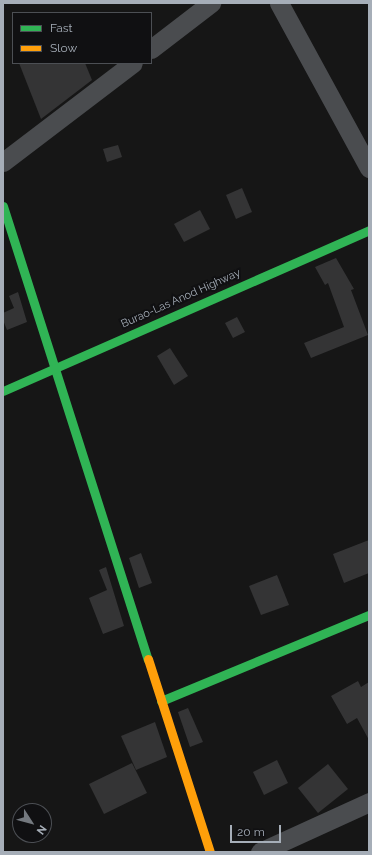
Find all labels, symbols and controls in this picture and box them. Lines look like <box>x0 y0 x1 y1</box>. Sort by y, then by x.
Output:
legend <box>12 12 152 64</box>
text: Fast <box>50 21 73 35</box>
text: Slow <box>50 41 77 55</box>
street label: Burao-Las Anod Highway <box>119 267 243 331</box>
north arrow <box>12 803 52 843</box>
scale bar <box>232 817 283 843</box>
text: N <box>34 823 49 837</box>
text: 20 m <box>237 825 265 839</box>

